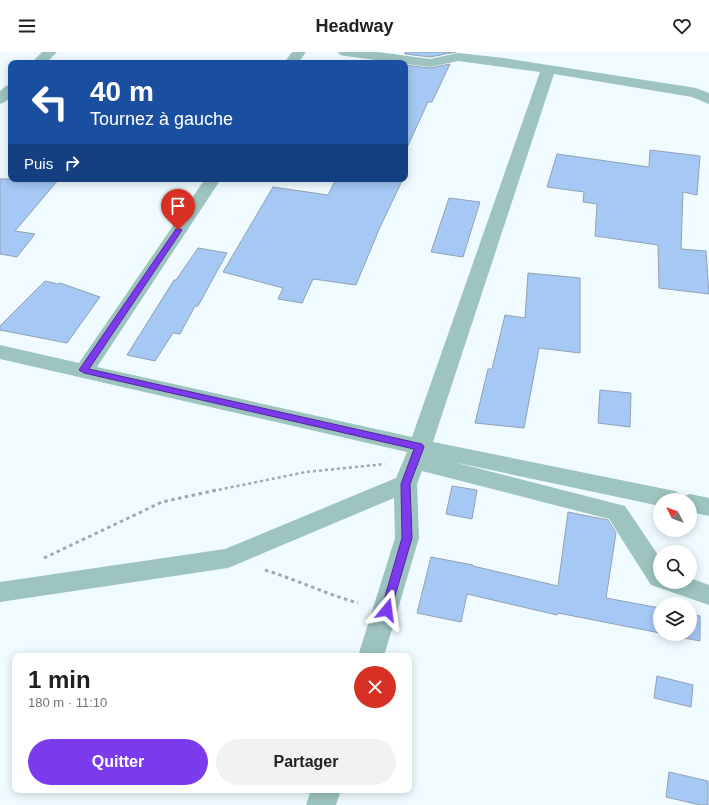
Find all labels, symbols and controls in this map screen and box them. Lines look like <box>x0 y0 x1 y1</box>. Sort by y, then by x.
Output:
icon: menu <box>16 15 38 37</box>
icon: heart <box>671 15 693 37</box>
text: Headway <box>315 16 394 36</box>
icon: left <box>24 76 76 128</box>
text: 40 m <box>90 76 154 107</box>
text: Tournez à gauche <box>90 109 233 129</box>
icon: right <box>61 152 83 174</box>
text: Puis <box>24 155 53 172</box>
pin <box>161 189 195 230</box>
icon: arrive <box>167 195 189 217</box>
north arrow <box>653 493 697 537</box>
map controls <box>653 493 697 641</box>
button: search <box>653 545 697 589</box>
position arrow <box>366 589 408 631</box>
button: layers <box>653 597 697 641</box>
text: 1 min <box>28 666 91 693</box>
button: close <box>354 666 396 708</box>
text: 180 m · 11:10 <box>28 695 107 710</box>
button: Quitter <box>28 739 208 785</box>
button: Partager <box>216 739 396 785</box>

